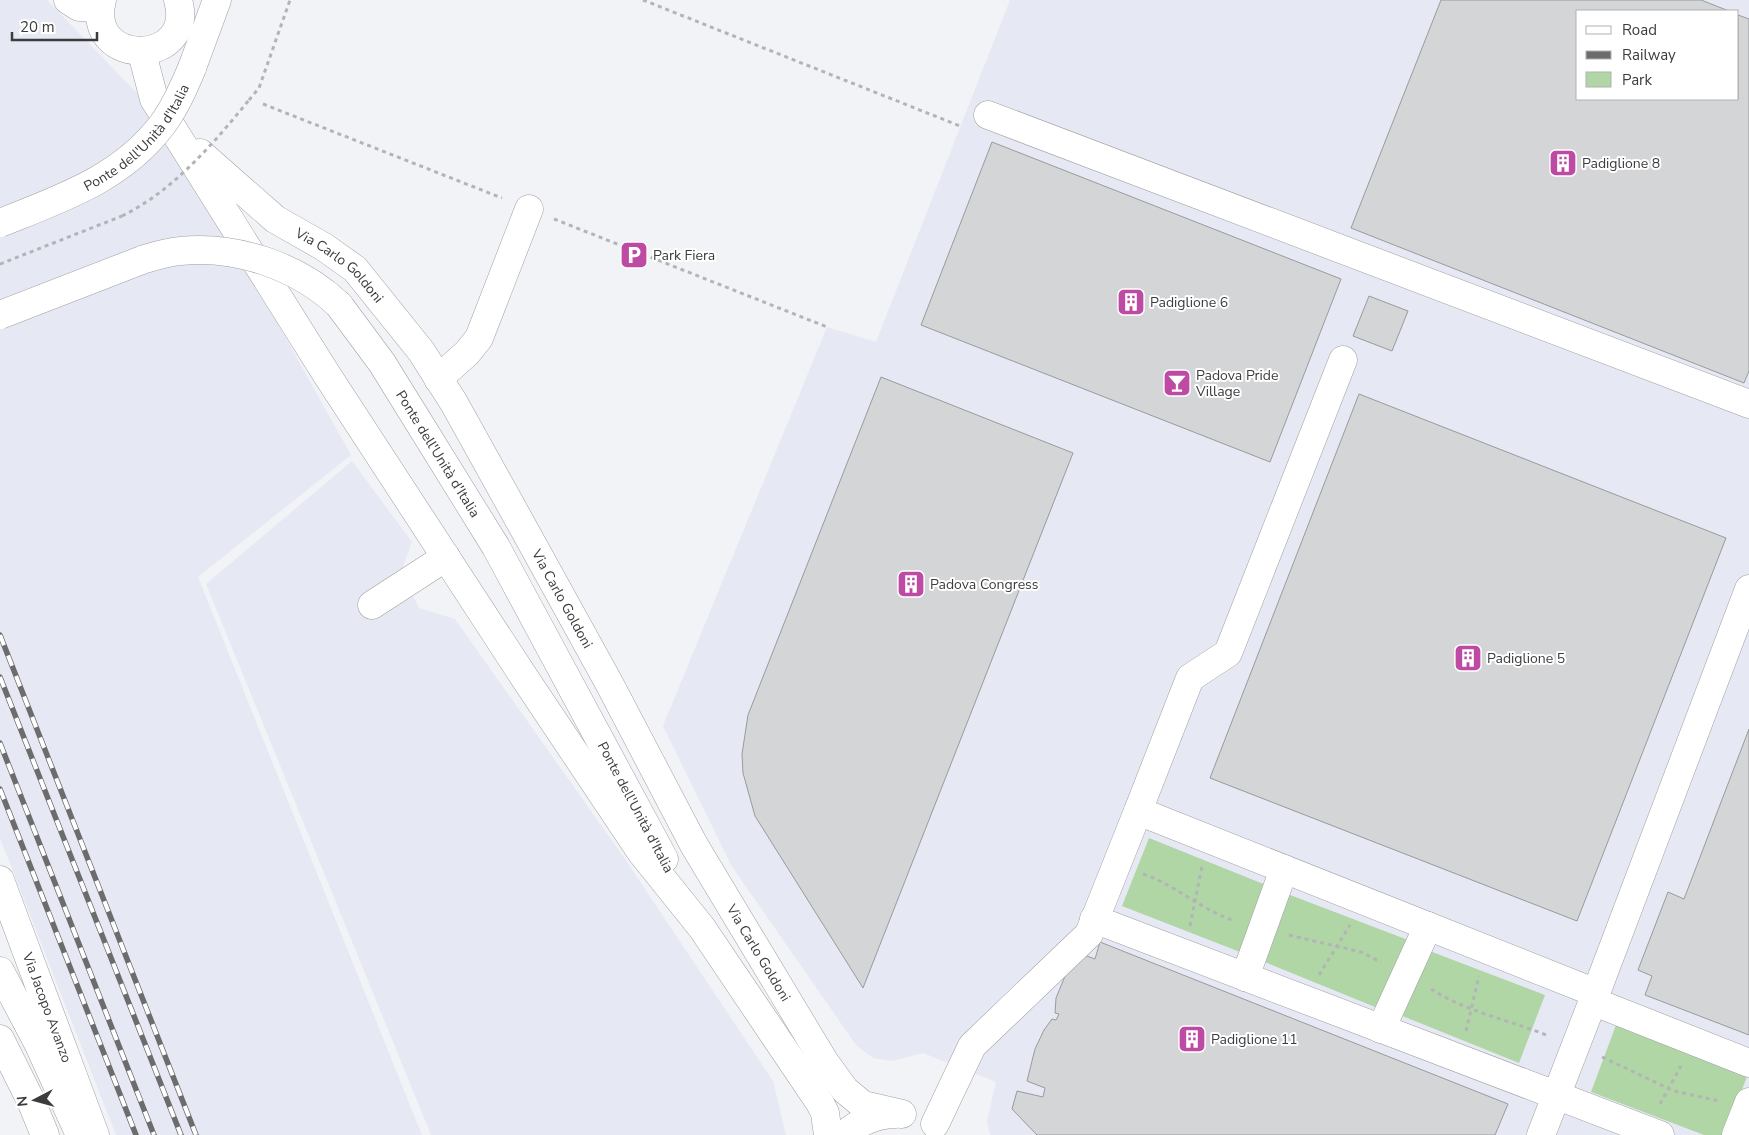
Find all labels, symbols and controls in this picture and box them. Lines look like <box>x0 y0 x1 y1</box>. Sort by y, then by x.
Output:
scale bar <box>12 10 98 42</box>
legend <box>1576 10 1739 100</box>
text: 20 m <box>20 17 55 37</box>
text: Road <box>1622 20 1657 40</box>
text: Railway <box>1622 45 1676 65</box>
text: Park <box>1622 70 1652 90</box>
street label: Ponte dell'Unità d'Italia <box>80 81 194 196</box>
building icon: Padiglione 8 <box>1548 148 1578 178</box>
place label: Padiglione 8 <box>1582 154 1660 173</box>
street label: Via Carlo Goldoni <box>291 223 388 307</box>
parking icon: Park Fiera <box>619 240 649 270</box>
place label: Park Fiera <box>653 246 715 265</box>
building icon: Padiglione 6 <box>1116 287 1146 317</box>
place label: Padiglione 6 <box>1150 293 1228 312</box>
place label: Padova Pride Village <box>1195 366 1278 401</box>
bar icon: Padova Pride Village <box>1162 368 1192 398</box>
street label: Ponte dell'Unità d'Italia <box>391 387 484 521</box>
street label: Via Carlo Goldoni <box>527 545 597 652</box>
building icon: Padova Congress <box>896 569 926 599</box>
place label: Padova Congress <box>930 575 1039 594</box>
building icon: Padiglione 5 <box>1453 643 1483 673</box>
place label: Padiglione 5 <box>1487 649 1565 668</box>
street label: Ponte dell'Unità d'Italia <box>593 738 678 876</box>
street label: Via Carlo Goldoni <box>721 900 795 1005</box>
street label: Via Jacopo Avanzo <box>17 949 76 1066</box>
building icon: Padiglione 11 <box>1177 1024 1207 1054</box>
place label: Padiglione 11 <box>1211 1030 1298 1049</box>
north arrow <box>10 1075 60 1125</box>
text: N <box>13 1095 33 1108</box>

